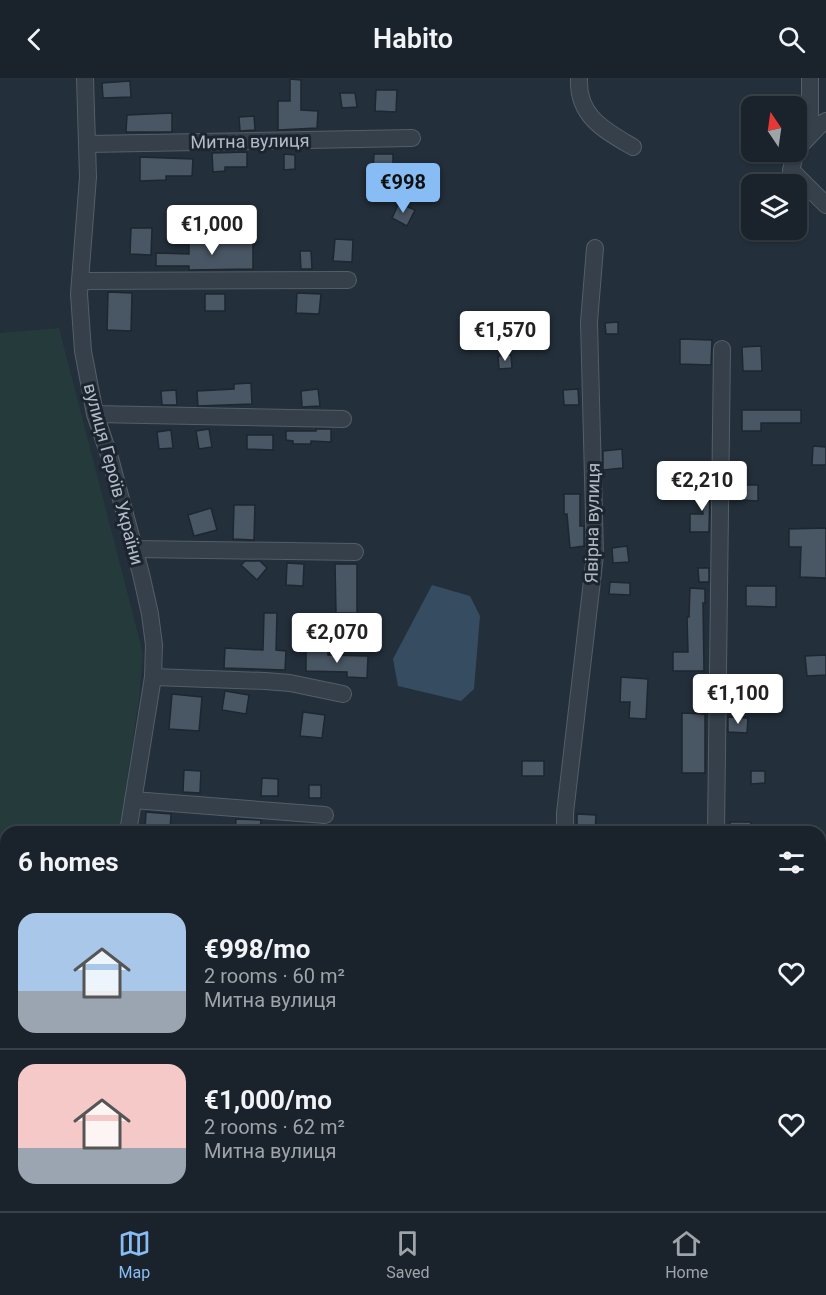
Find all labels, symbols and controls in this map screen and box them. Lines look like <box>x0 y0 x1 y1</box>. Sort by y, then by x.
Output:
icon: back <box>18 23 51 56</box>
text: Habito <box>373 23 453 55</box>
icon: search <box>775 23 808 56</box>
north arrow <box>741 96 807 162</box>
map controls <box>741 96 807 240</box>
street label: Митна вулиця <box>190 129 310 153</box>
pin: €998 <box>367 163 439 214</box>
text: €998 <box>380 170 426 194</box>
button: layers <box>741 174 807 240</box>
pin: €1,000 <box>163 205 261 256</box>
text: €1,000 <box>181 212 243 236</box>
pin: €1,570 <box>456 311 554 362</box>
text: €1,570 <box>474 318 536 342</box>
street label: вулиця Героїв України <box>80 381 148 567</box>
pin: €2,210 <box>653 461 751 512</box>
street label: Явірна вулиця <box>580 462 604 584</box>
text: €2,210 <box>671 468 733 492</box>
pin: €2,070 <box>288 613 386 664</box>
text: €2,070 <box>306 620 368 644</box>
pin: €1,100 <box>689 674 787 725</box>
text: €1,100 <box>707 681 769 705</box>
icon: filters <box>775 846 808 879</box>
text: 6 homes <box>18 847 119 877</box>
text: €998/mo <box>204 934 311 964</box>
icon: home <box>66 937 138 1009</box>
icon: heart <box>775 957 808 990</box>
text: 2 rooms · 60 m² <box>204 964 345 988</box>
text: Митна вулиця <box>204 988 336 1012</box>
text: €1,000/mo <box>204 1085 332 1115</box>
icon: home <box>66 1088 138 1160</box>
icon: heart <box>775 1108 808 1141</box>
text: 2 rooms · 62 m² <box>204 1115 345 1139</box>
text: Митна вулиця <box>204 1139 336 1163</box>
tab: Map <box>118 1227 151 1282</box>
tab: Saved <box>386 1227 430 1282</box>
tab: Home <box>665 1227 708 1282</box>

